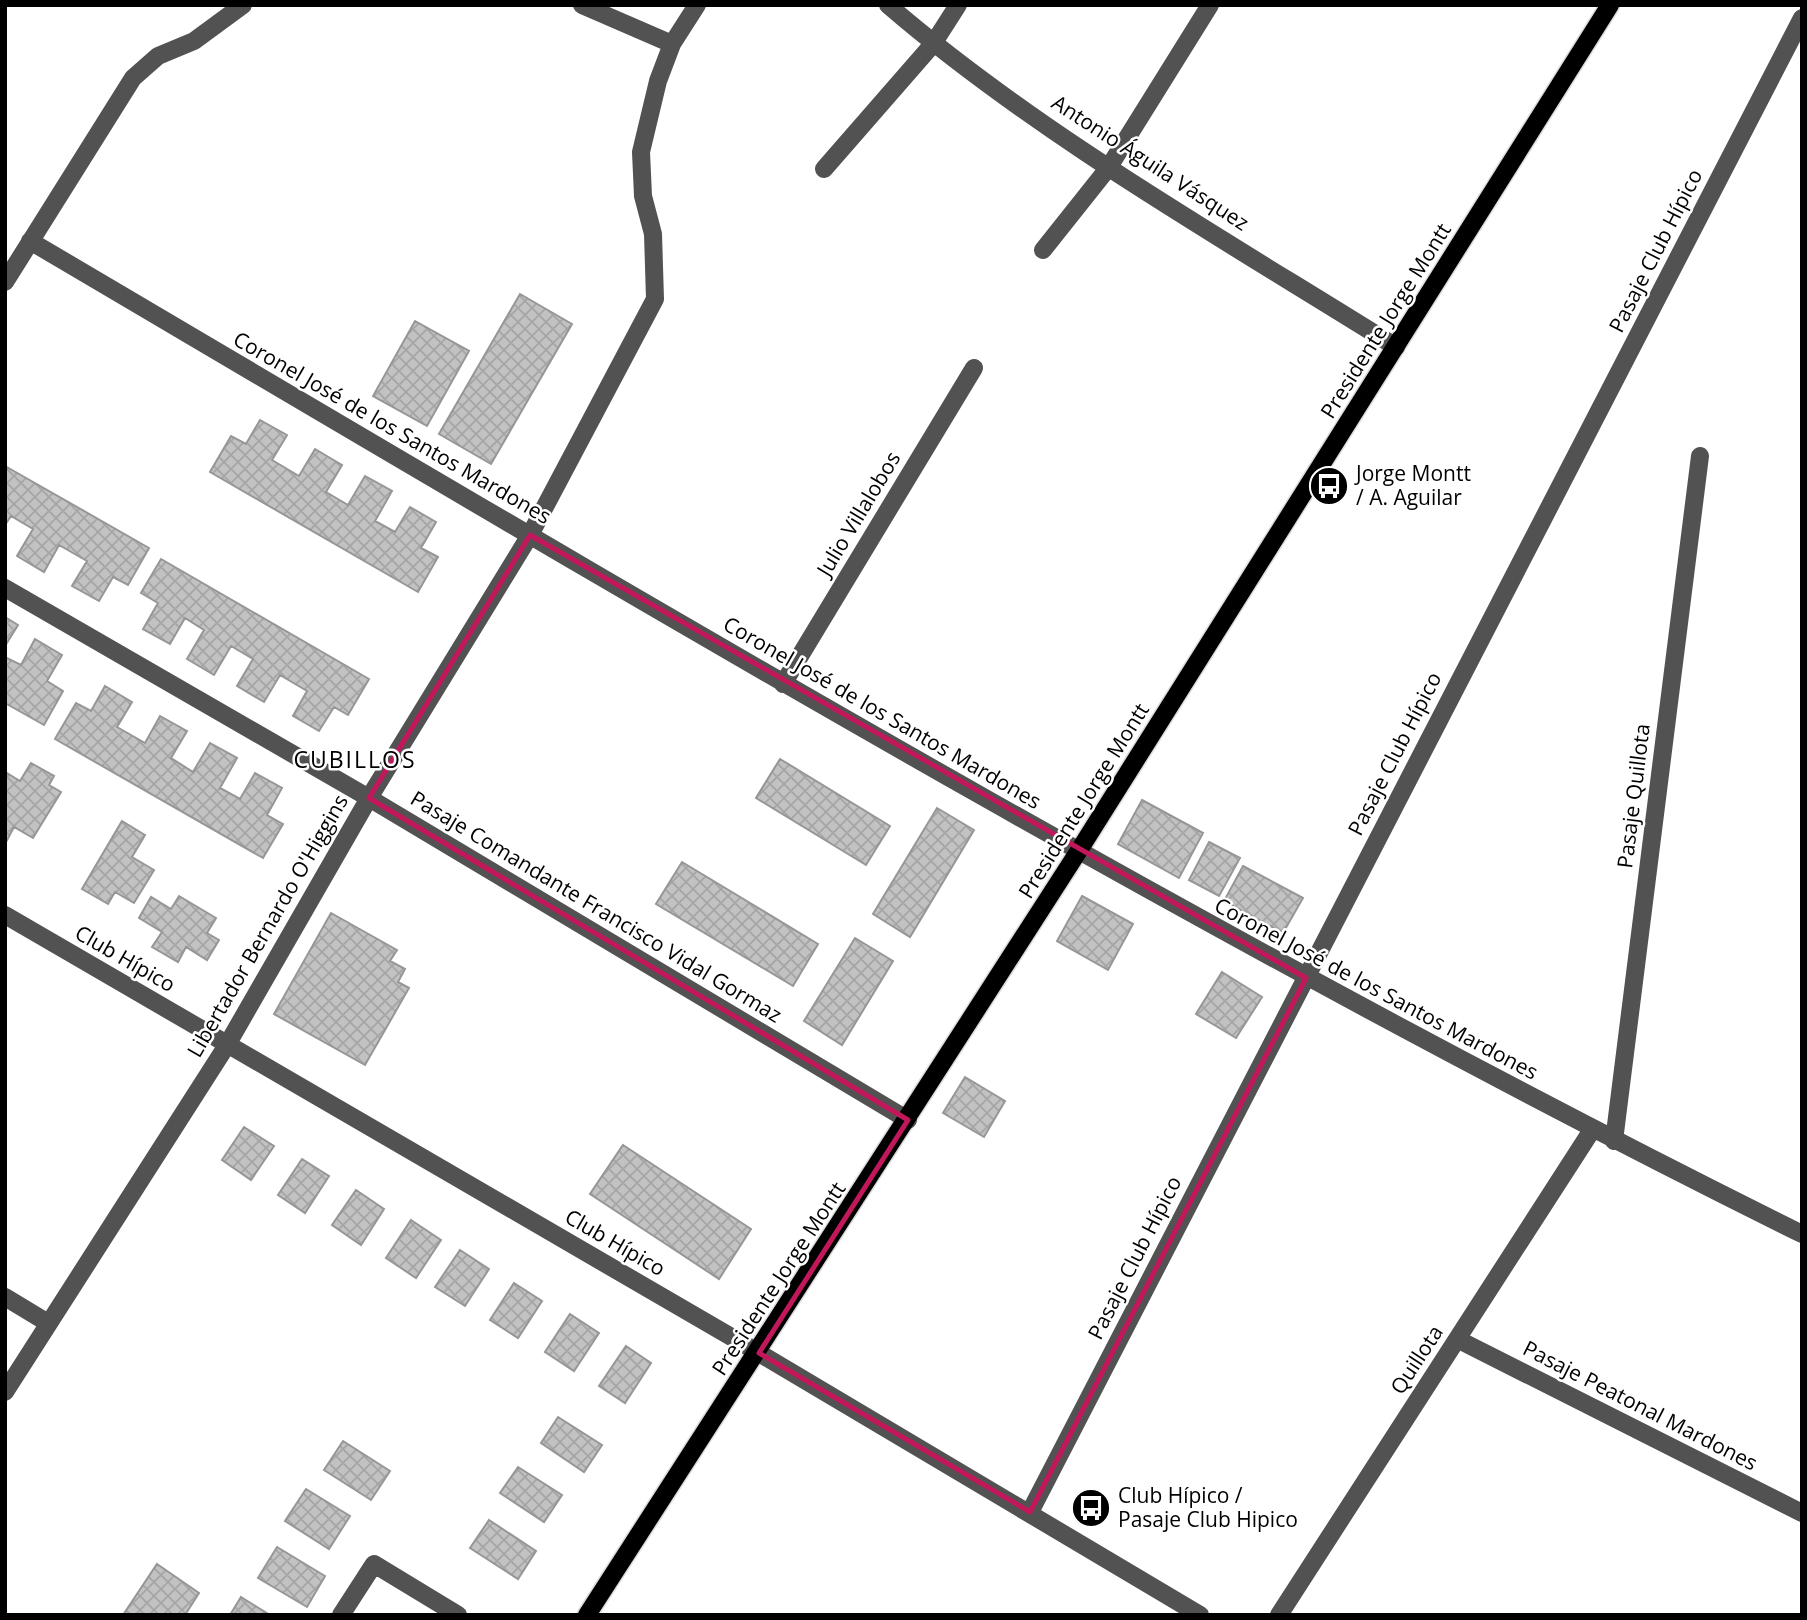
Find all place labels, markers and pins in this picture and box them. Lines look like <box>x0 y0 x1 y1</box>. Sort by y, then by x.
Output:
place label: Jorge Montt / A. Aguilar <box>1354 459 1471 511</box>
bus stop icon: Jorge Montt / A. Aguilar <box>1308 465 1350 507</box>
place label: Club Hípico / Pasaje Club Hipico <box>1118 1481 1298 1533</box>
bus stop icon: Club Hípico / Pasaje Club Hipico <box>1070 1487 1112 1529</box>

